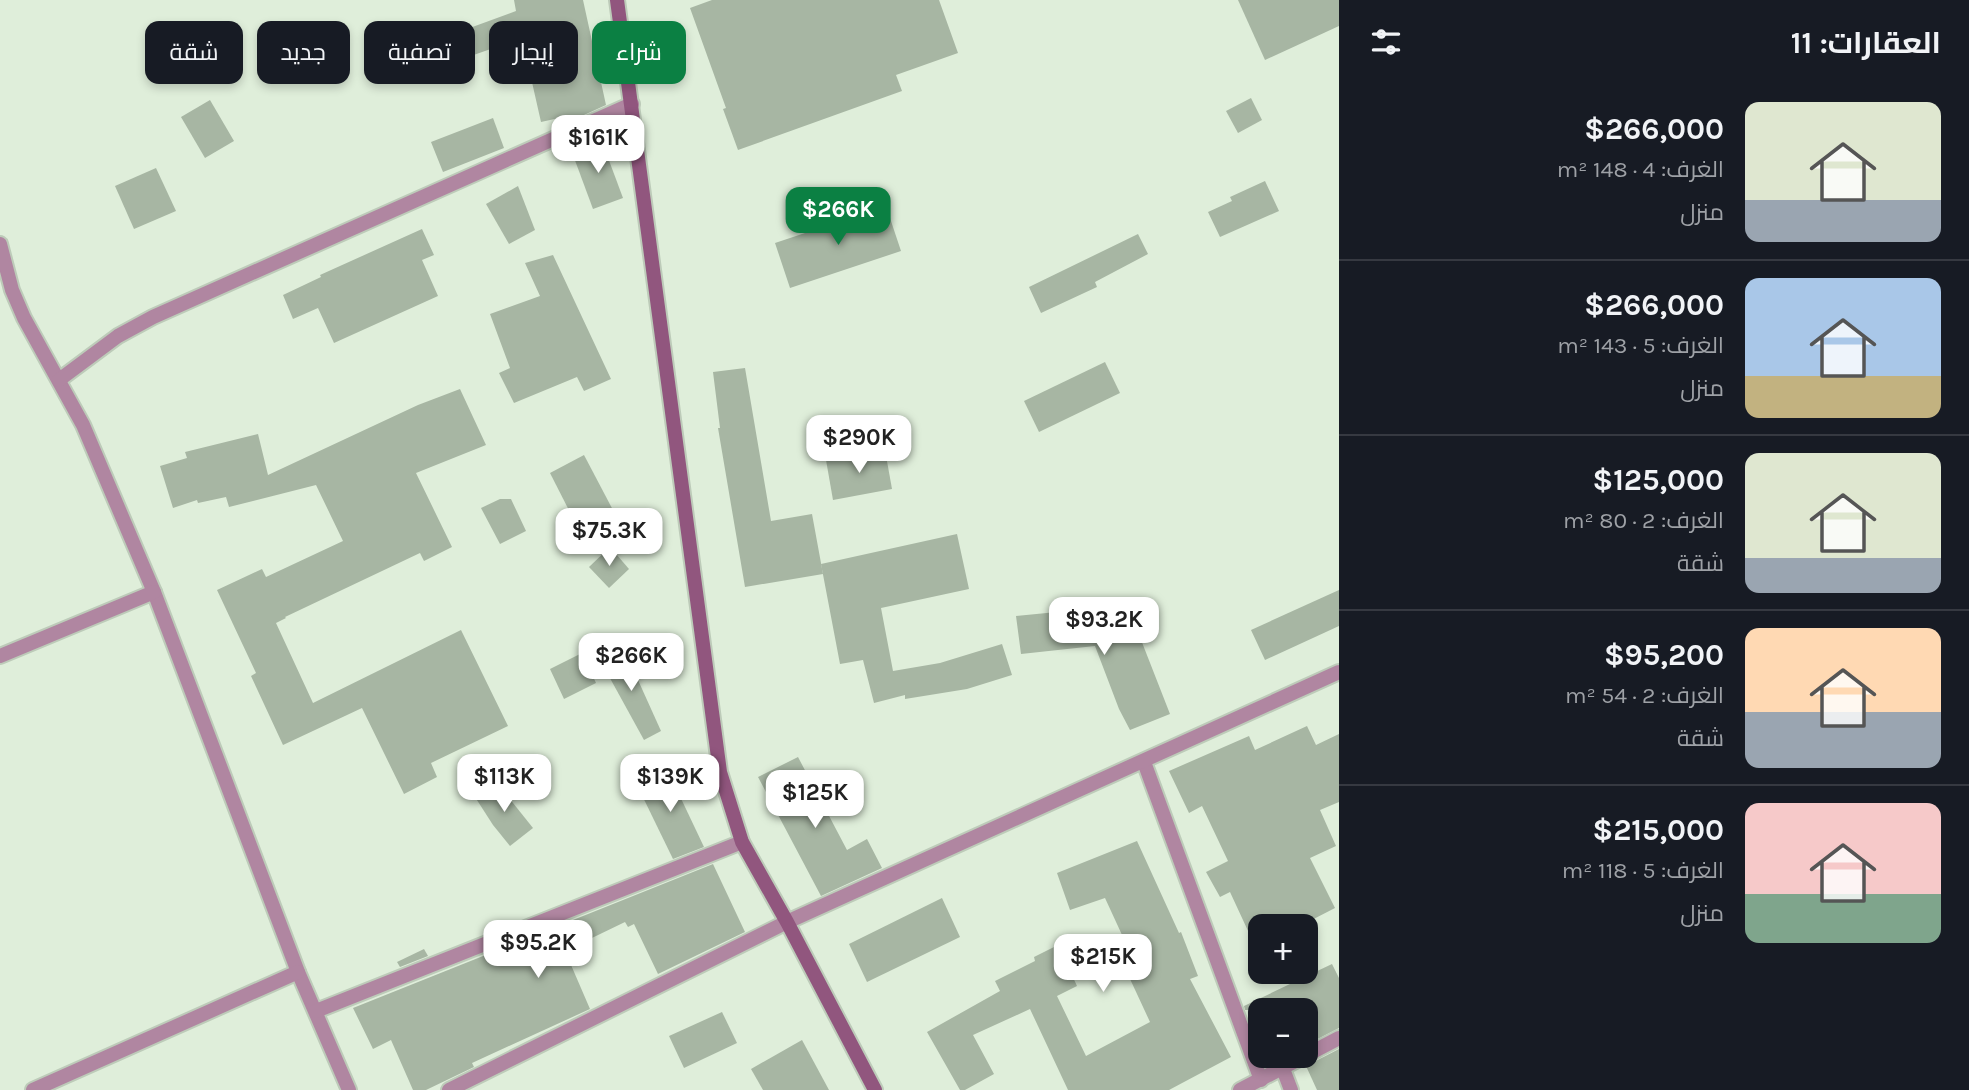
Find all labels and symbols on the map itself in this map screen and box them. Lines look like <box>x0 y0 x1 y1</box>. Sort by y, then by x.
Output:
pin: $161K <box>549 116 647 175</box>
pin: $266K <box>789 188 887 247</box>
pin: $290K <box>810 416 908 475</box>
pin: $75.3K <box>552 508 666 568</box>
pin: $93.2K <box>1047 598 1161 657</box>
pin: $266K <box>582 634 680 693</box>
pin: $113K <box>455 754 553 814</box>
pin: $139K <box>621 754 719 814</box>
pin: $125K <box>766 770 864 830</box>
pin: $95.2K <box>481 920 595 980</box>
pin: $215K <box>1054 934 1152 994</box>

